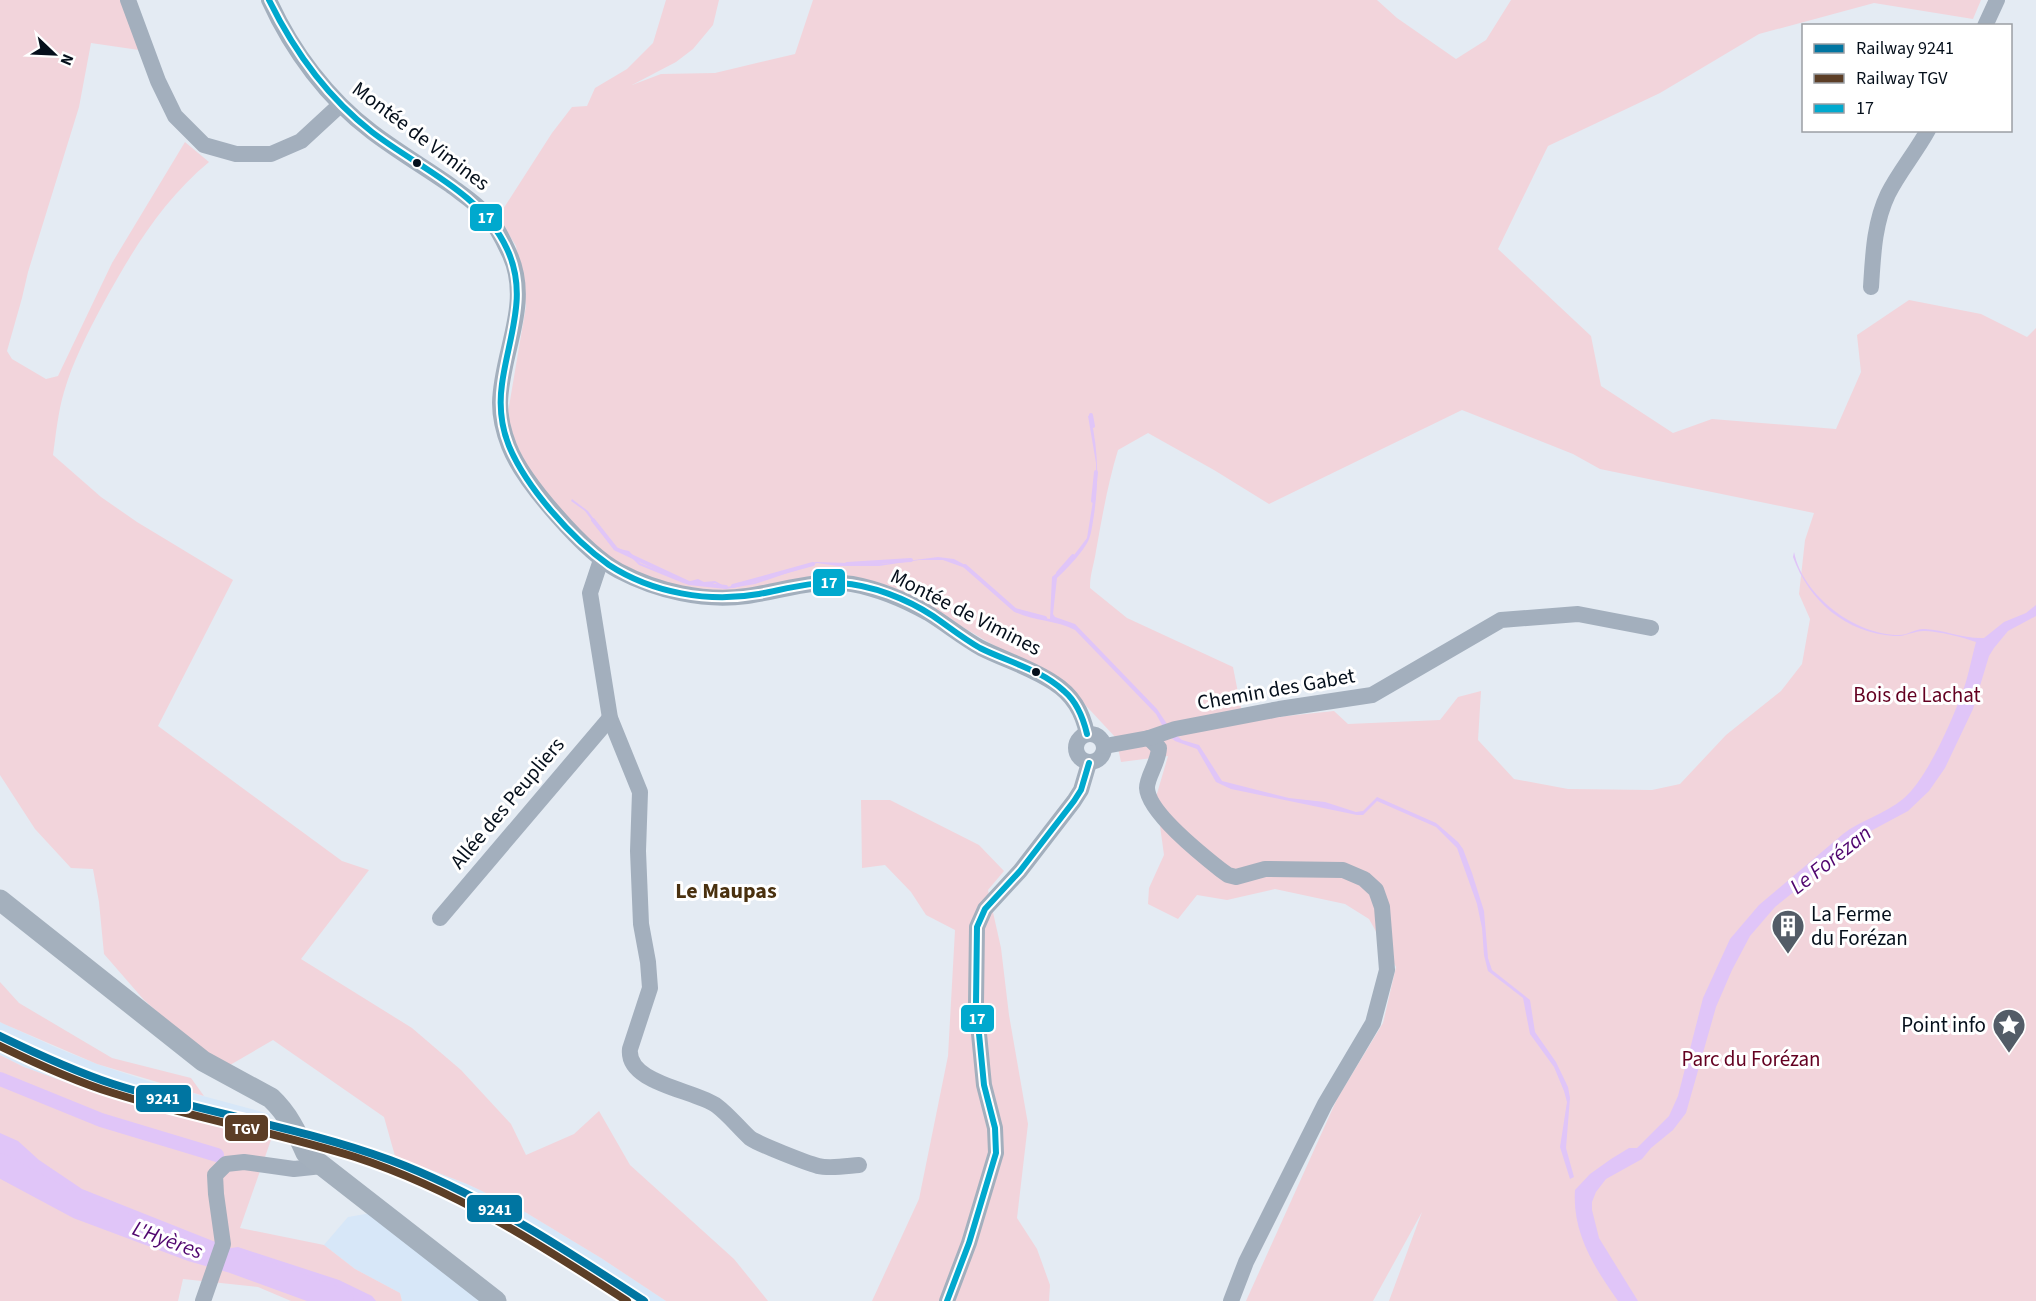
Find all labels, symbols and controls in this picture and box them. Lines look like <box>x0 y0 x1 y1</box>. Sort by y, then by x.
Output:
north arrow <box>24 24 84 84</box>
legend <box>1802 24 2012 132</box>
text: Railway 9241 <box>1856 36 1954 61</box>
text: N <box>55 50 79 69</box>
text: Railway TGV <box>1856 66 1948 91</box>
street label: Montée de Vimines <box>346 74 496 198</box>
text: 17 <box>1856 96 1874 121</box>
unlabelled marker <box>411 157 423 169</box>
line badge: 17 <box>469 203 503 232</box>
text: 17 <box>478 207 494 229</box>
street label: Montée de Vimines <box>885 561 1047 663</box>
line badge: 17 <box>812 568 846 597</box>
text: 17 <box>821 572 837 594</box>
street label: Chemin des Gabet <box>1195 660 1357 718</box>
unlabelled marker <box>1030 666 1042 678</box>
park label: Bois de Lachat <box>1853 680 1981 710</box>
street label: Allée des Peupliers <box>443 730 571 875</box>
water label: Le Forézan <box>1783 818 1878 902</box>
district label: Le Maupas <box>675 875 777 907</box>
place label: La Ferme du Forézan <box>1811 899 1908 953</box>
building icon: La Ferme du Forézan <box>1770 908 1806 955</box>
line badge: 17 <box>960 1004 995 1033</box>
place icon: Point info <box>1991 1007 2027 1054</box>
text: 17 <box>969 1008 985 1030</box>
place label: Point info <box>1901 1010 1986 1040</box>
park label: Parc du Forézan <box>1681 1044 1821 1074</box>
line badge: 9241 <box>135 1084 192 1113</box>
text: 9241 <box>146 1088 180 1110</box>
line badge: TGV <box>224 1114 269 1142</box>
text: TGV <box>232 1118 261 1140</box>
line badge: 9241 <box>466 1194 523 1223</box>
text: 9241 <box>478 1199 512 1221</box>
water label: L'Hyères <box>128 1212 208 1268</box>

